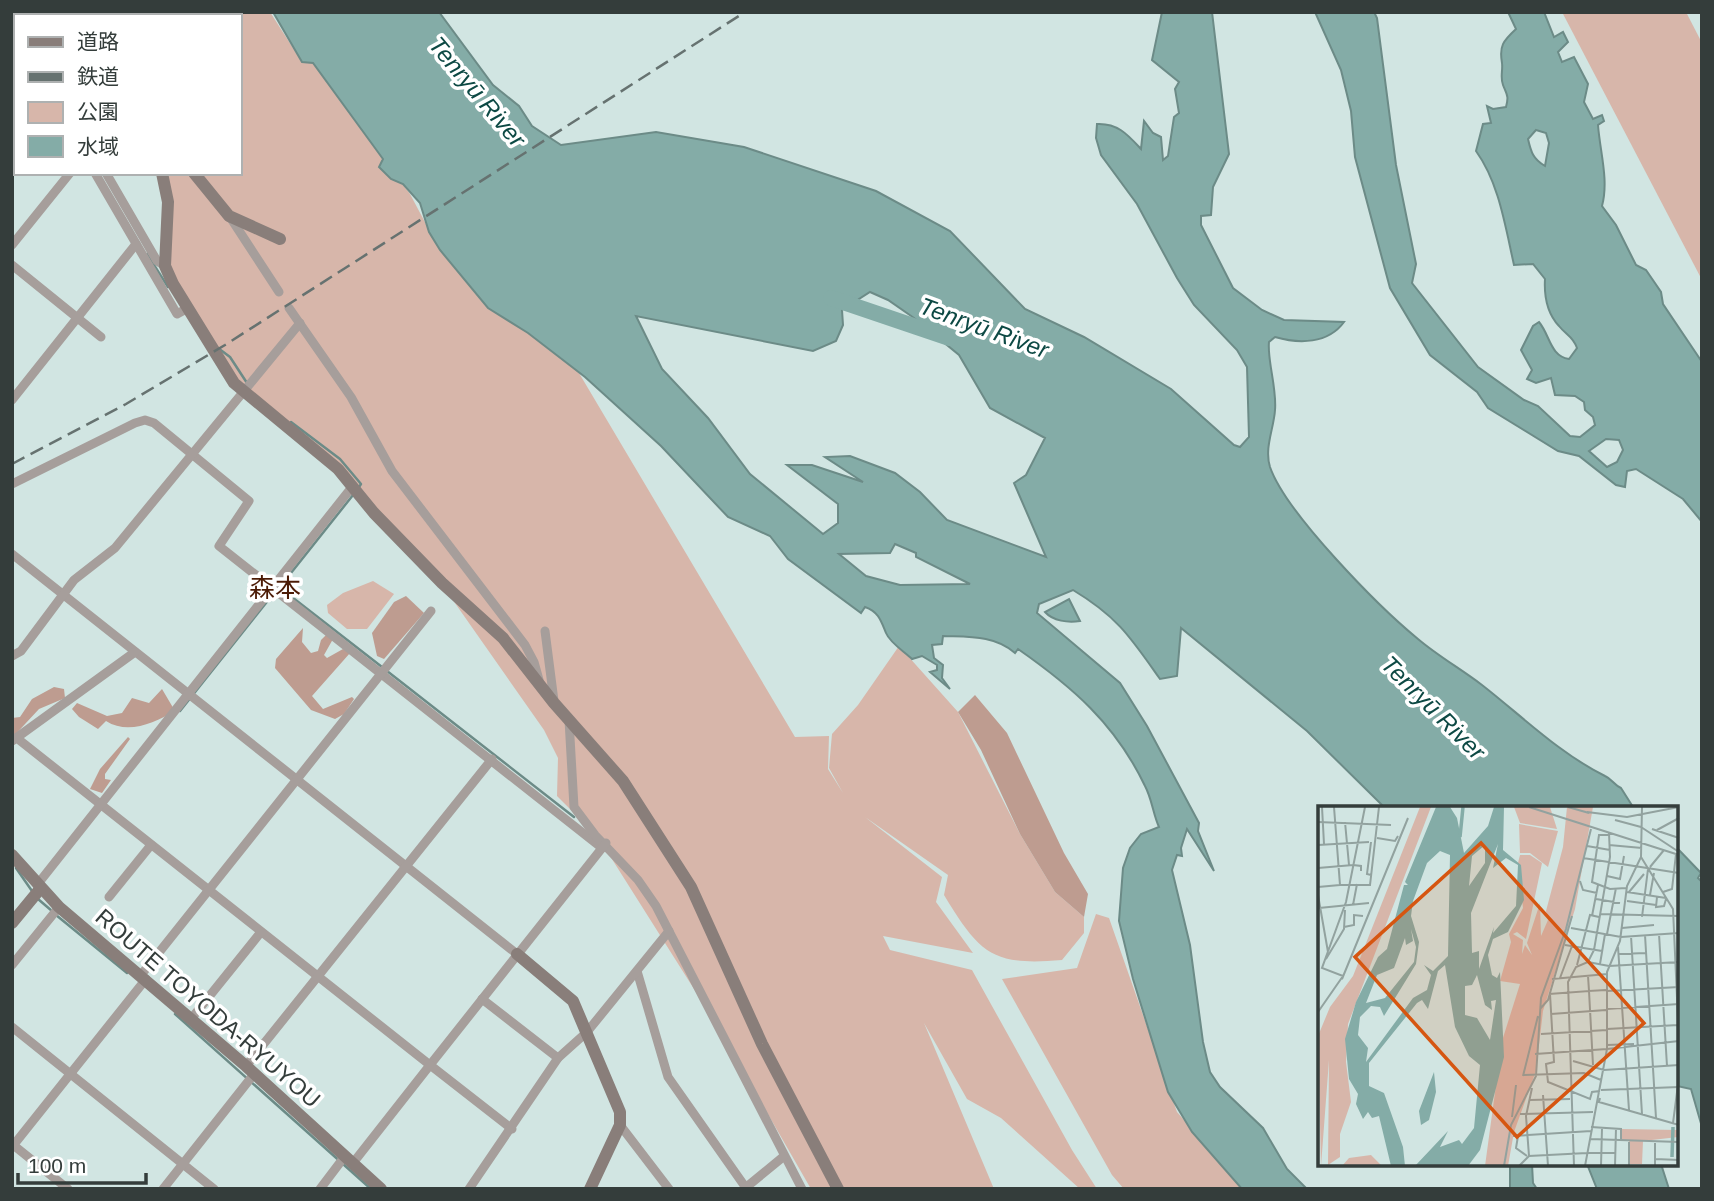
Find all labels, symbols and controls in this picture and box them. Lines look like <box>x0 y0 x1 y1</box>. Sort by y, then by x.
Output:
legend <box>14 14 242 175</box>
text: 道路 <box>77 30 119 53</box>
water label: Tenryū River <box>424 31 532 153</box>
text: 鉄道 <box>77 65 119 88</box>
text: 公園 <box>77 100 119 123</box>
text: 水域 <box>77 135 119 158</box>
water label: Tenryū River <box>916 292 1053 364</box>
district label: 森本 <box>249 573 301 603</box>
water label: Tenryū River <box>1376 650 1491 766</box>
inset map <box>1318 806 1679 1166</box>
street label: ROUTE TOYODA-RYUYOU <box>90 903 326 1113</box>
scale bar <box>18 1142 145 1186</box>
text: 100 m <box>28 1154 86 1177</box>

